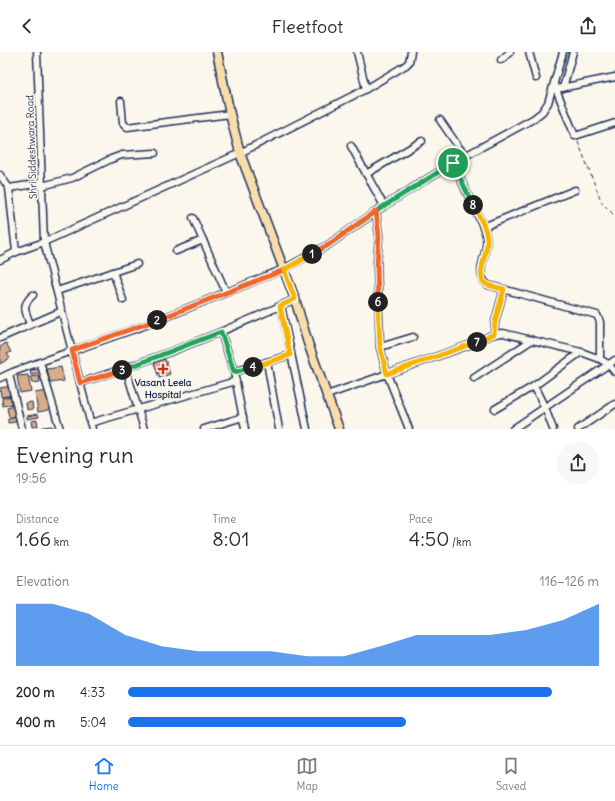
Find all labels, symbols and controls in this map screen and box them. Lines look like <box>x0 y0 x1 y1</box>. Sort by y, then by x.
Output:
icon: back <box>16 15 38 37</box>
text: Fleetfoot <box>272 15 343 38</box>
icon: share <box>577 15 599 37</box>
street label: Shri Siddeshwara Road <box>23 95 40 199</box>
pin <box>436 146 470 180</box>
icon: arrive <box>442 152 464 174</box>
pin: 8 <box>463 195 483 215</box>
text: 8 <box>470 198 476 212</box>
pin: 1 <box>302 244 322 264</box>
text: 1 <box>310 247 314 261</box>
pin: 6 <box>368 292 388 312</box>
text: 6 <box>375 295 381 309</box>
pin: 2 <box>147 310 167 330</box>
text: 2 <box>154 313 160 327</box>
pin: 7 <box>467 332 487 352</box>
text: 7 <box>474 335 480 349</box>
pin: 4 <box>243 357 263 377</box>
pin: 3 <box>112 360 132 380</box>
text: 4 <box>250 360 256 374</box>
text: 3 <box>119 363 125 377</box>
marker: Vasant Leela Hospital <box>157 363 169 375</box>
place label: Vasant Leela Hospital <box>134 376 192 401</box>
text: Evening run <box>16 441 134 469</box>
button: share <box>557 442 599 484</box>
text: 19:56 <box>16 470 47 487</box>
text: Distance <box>16 512 59 526</box>
text: Time <box>212 512 236 526</box>
text: Pace <box>409 512 433 526</box>
text: 1.66 <box>16 526 51 551</box>
text: 8:01 <box>212 526 249 551</box>
text: 4:50 <box>409 526 449 551</box>
text: km <box>51 535 69 549</box>
text: /km <box>449 535 471 549</box>
text: Elevation <box>16 573 69 590</box>
text: 116–126 m <box>540 573 599 590</box>
text: 200 m <box>16 684 55 701</box>
text: 4:33 <box>80 684 105 701</box>
text: 400 m <box>16 714 55 731</box>
text: 5:04 <box>80 714 106 731</box>
tab: Home <box>89 755 119 793</box>
tab: Map <box>296 755 318 793</box>
tab: Saved <box>496 755 526 793</box>

